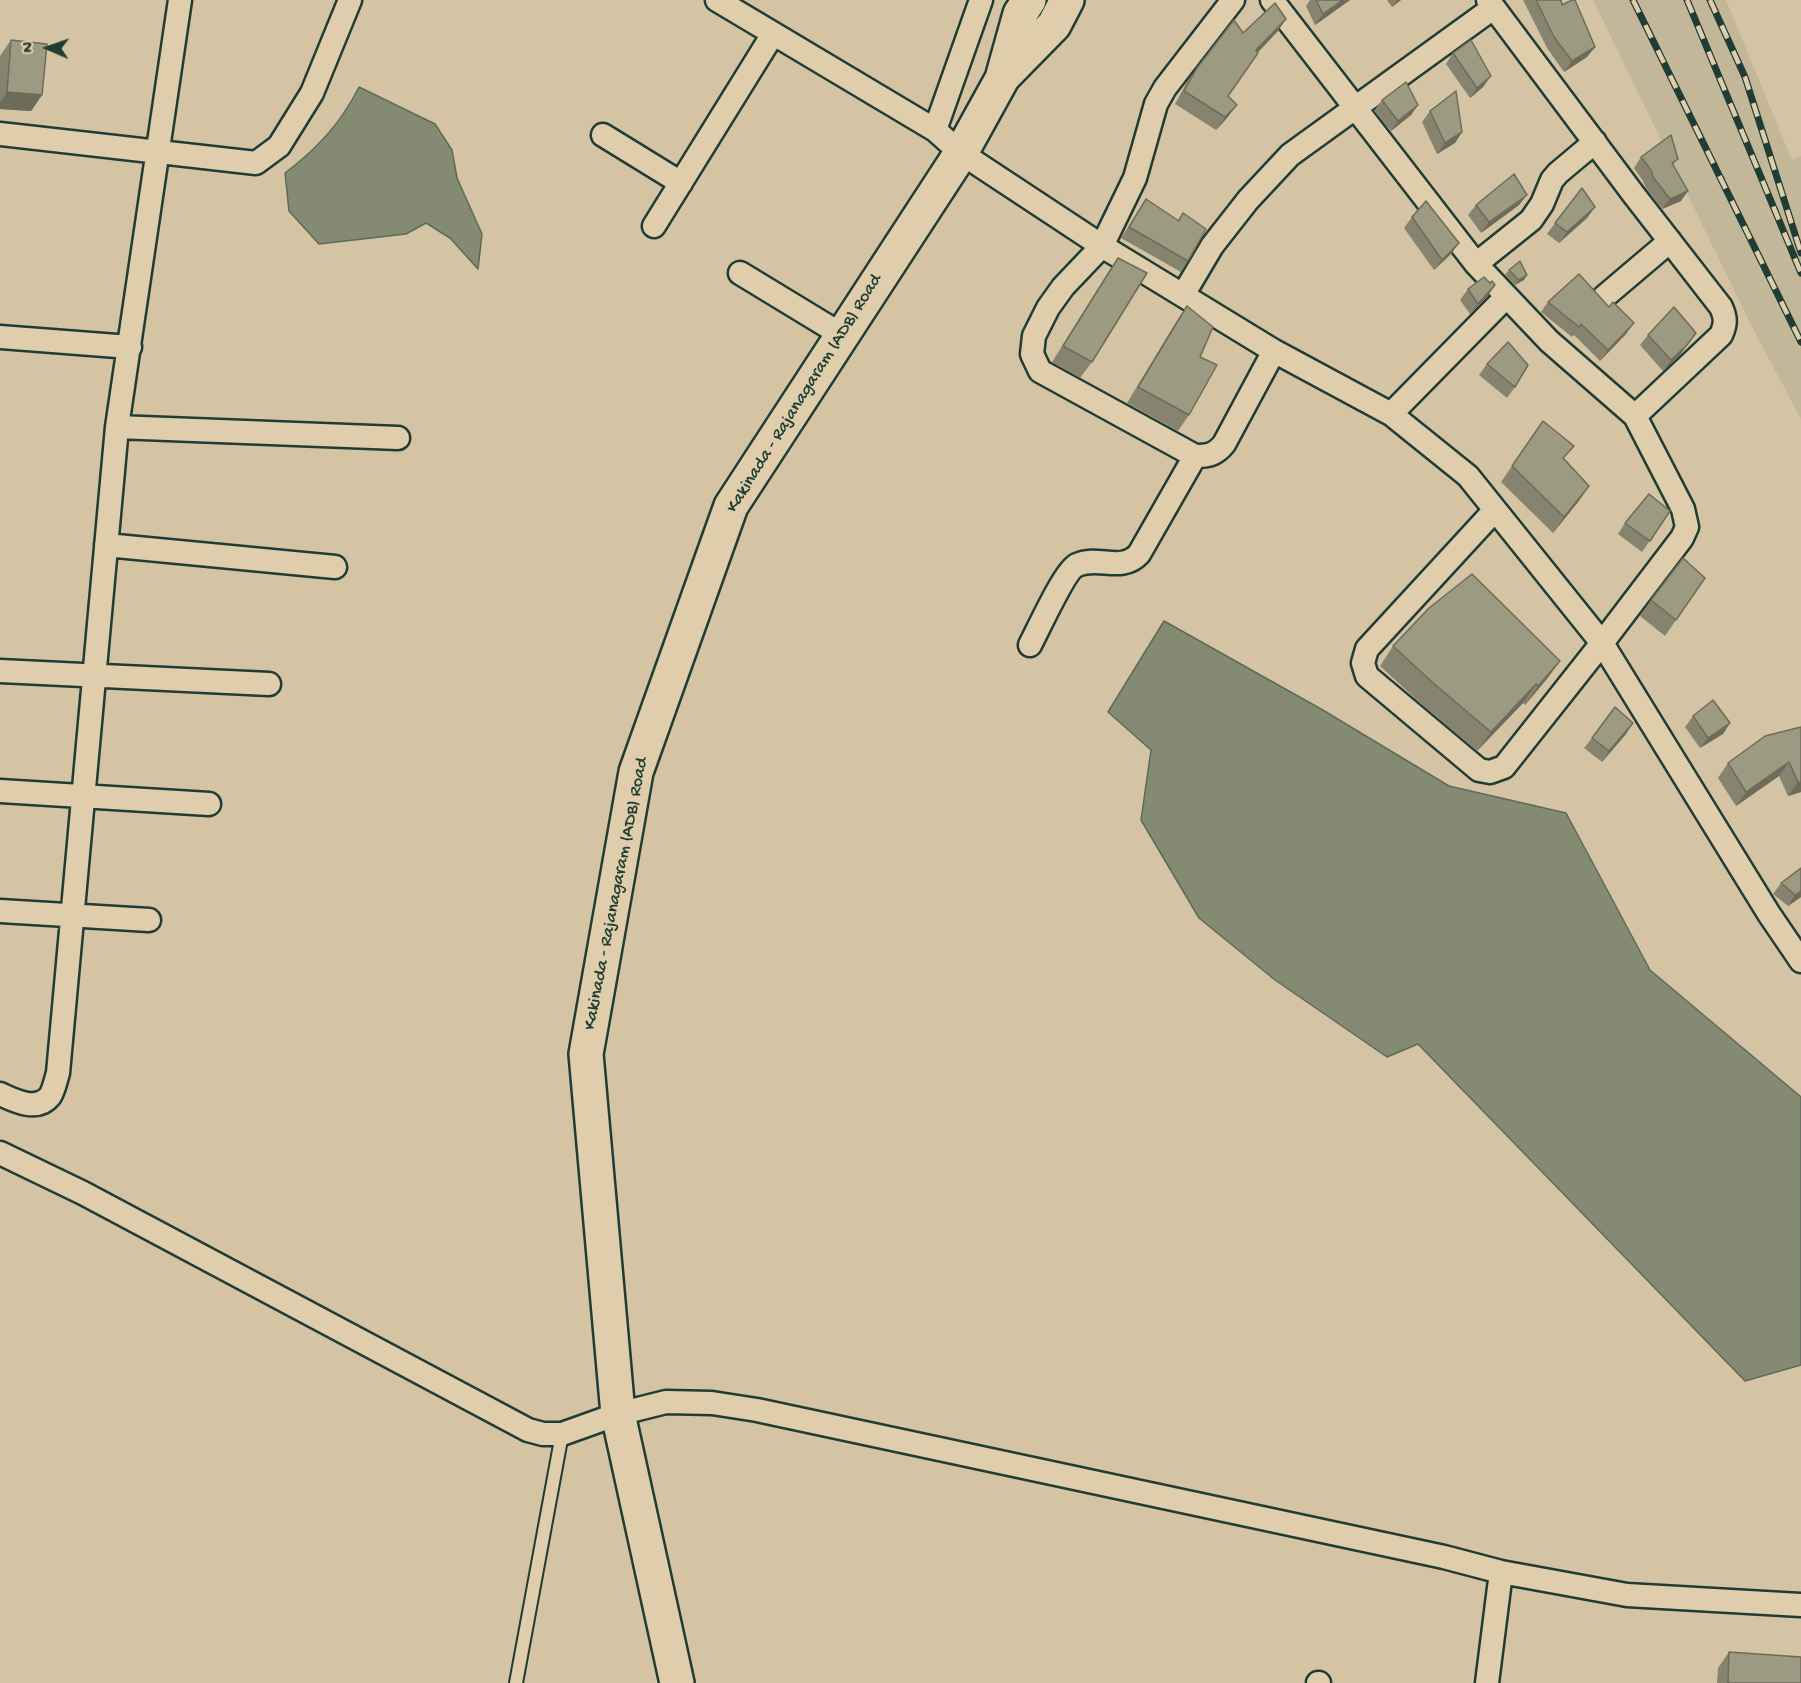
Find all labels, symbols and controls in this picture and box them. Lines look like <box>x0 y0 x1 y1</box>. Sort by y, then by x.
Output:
north arrow <box>18 18 78 78</box>
text: N <box>20 42 39 53</box>
street label: Kakinada - Rajanagaram (ADB) Road <box>722 271 888 517</box>
street label: Kakinada - Rajanagaram (ADB) Road <box>580 756 654 1032</box>

